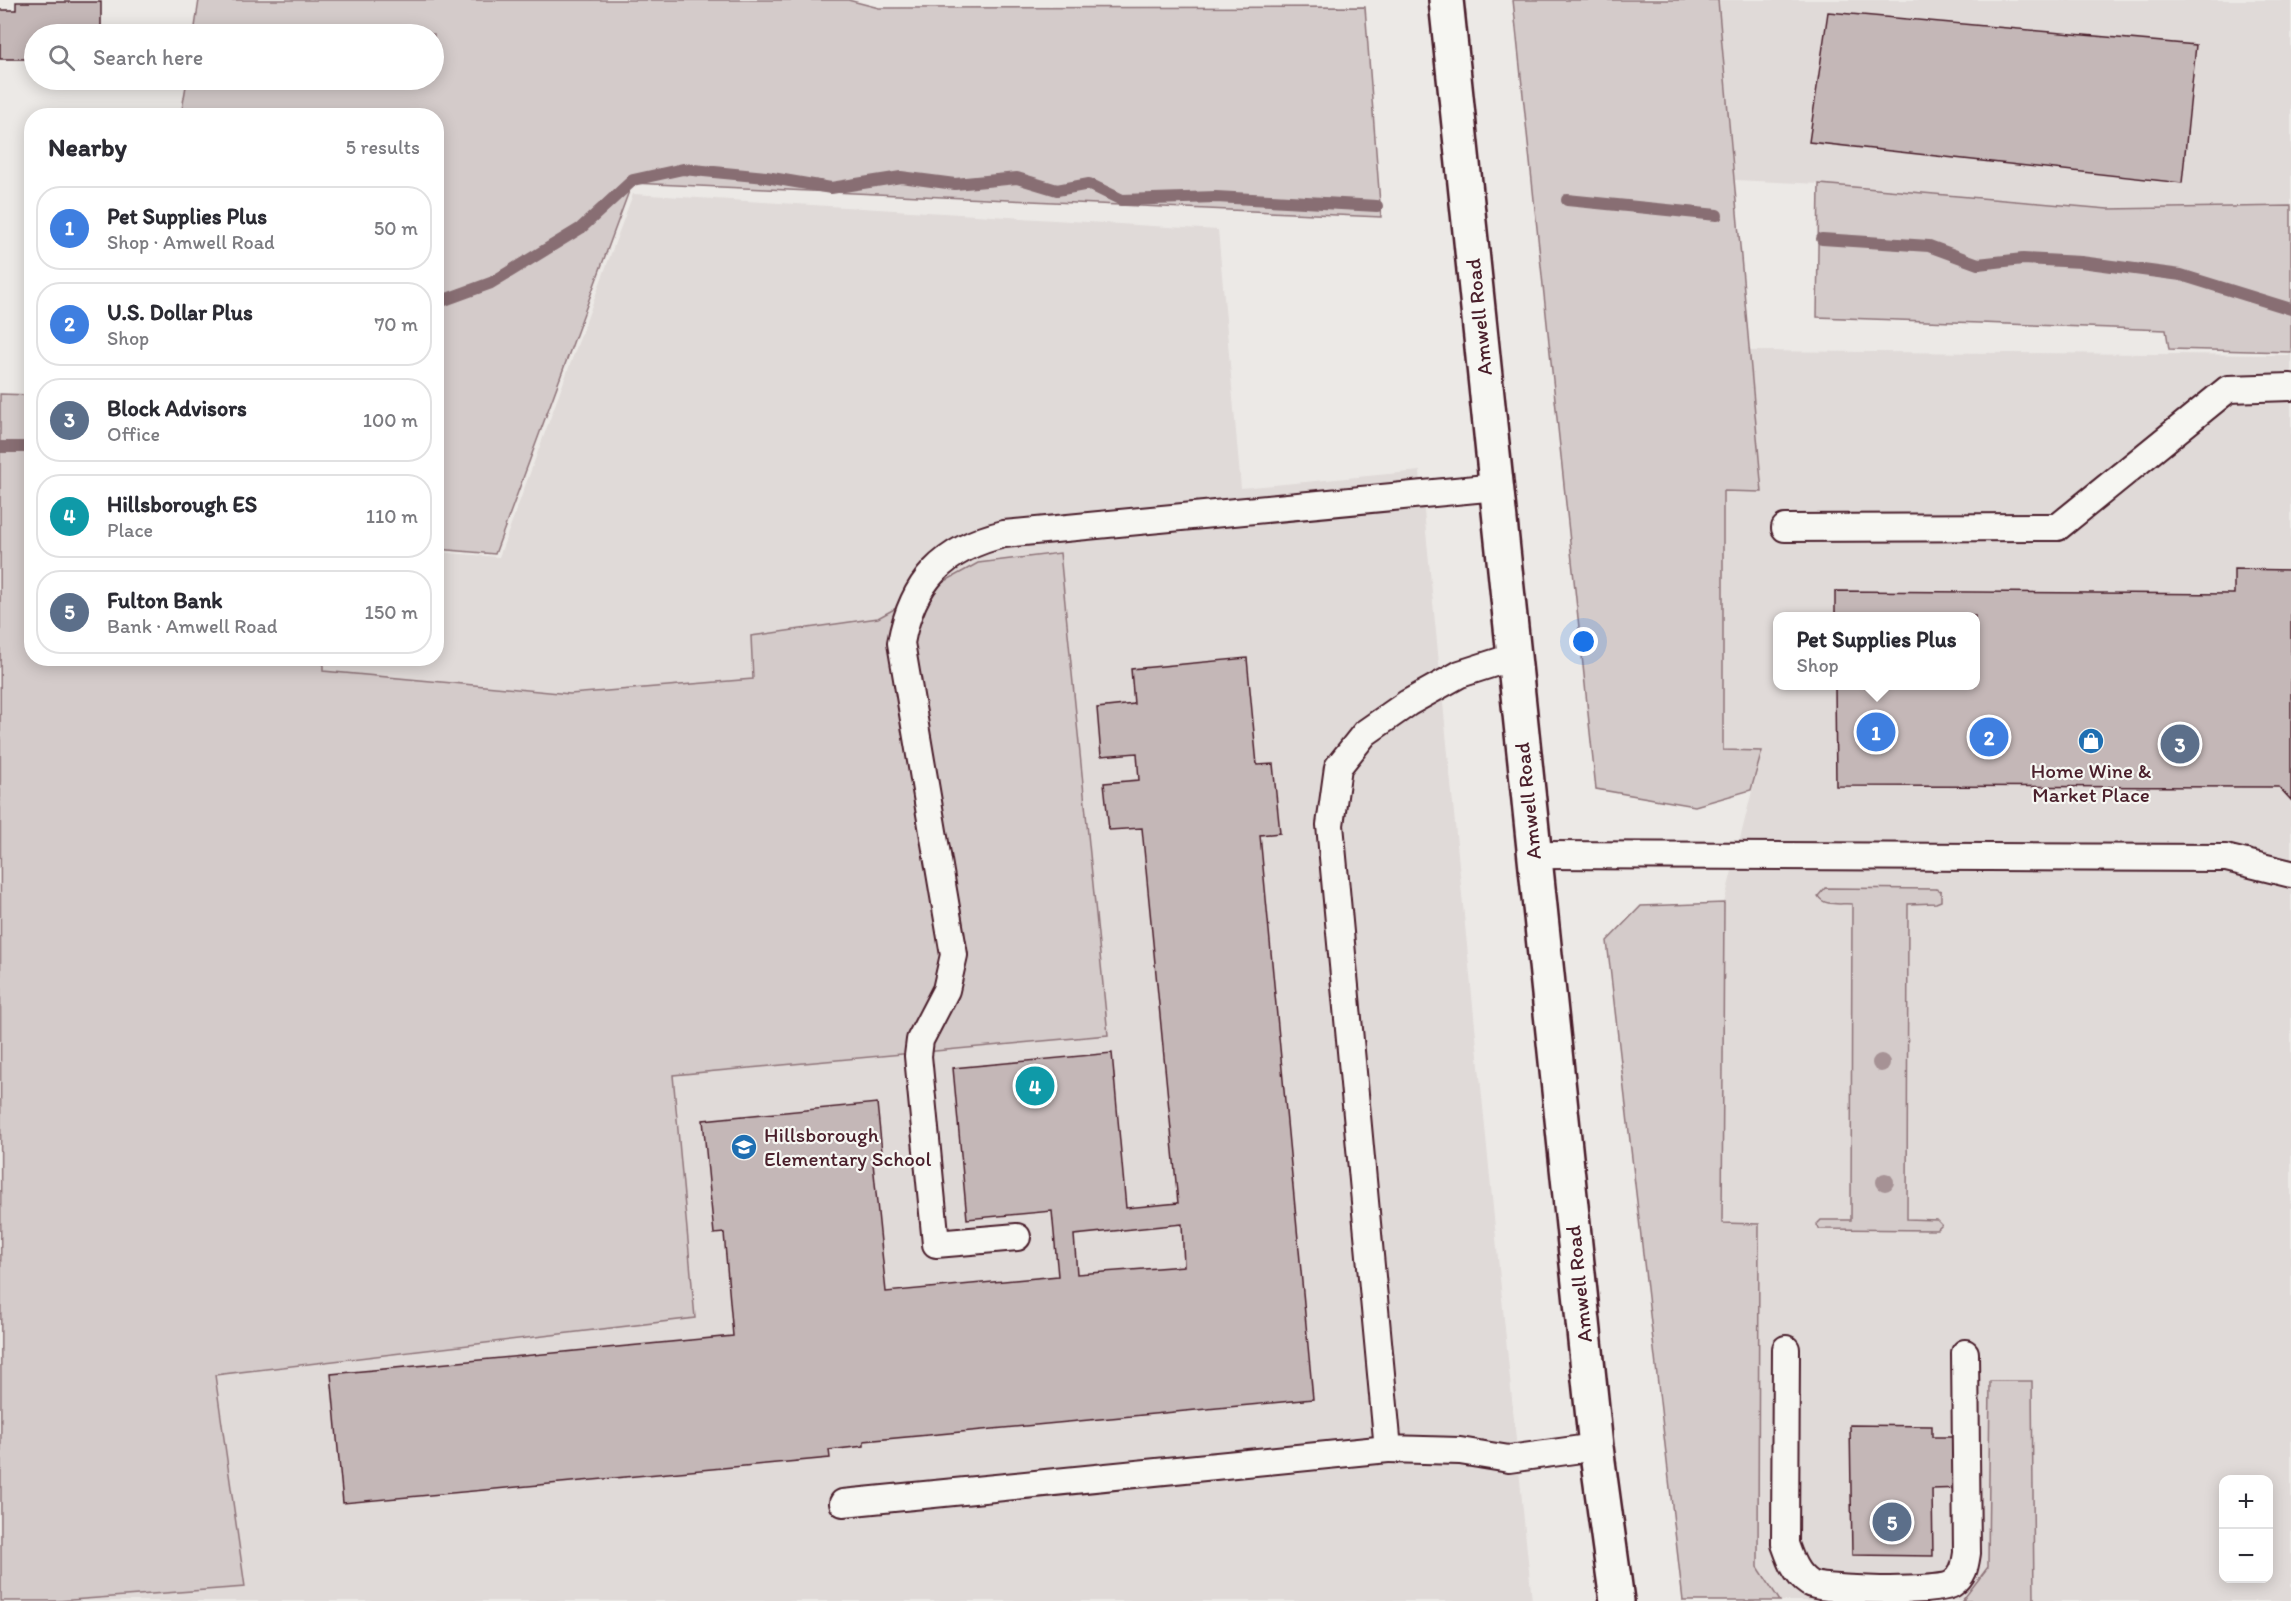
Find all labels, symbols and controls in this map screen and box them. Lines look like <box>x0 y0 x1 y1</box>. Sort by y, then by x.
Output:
search box <box>24 24 444 90</box>
icon: search <box>45 41 78 74</box>
text: Search here <box>93 44 203 71</box>
text: Nearby <box>48 131 127 163</box>
text: 5 results <box>346 135 420 159</box>
text: Pet Supplies Plus <box>107 203 267 230</box>
text: 1 <box>65 216 74 240</box>
text: 50 m <box>374 216 418 240</box>
text: Shop · Amwell Road <box>107 230 275 254</box>
street label: Amwell Road <box>1460 257 1497 377</box>
text: U.S. Dollar Plus <box>107 299 253 326</box>
text: 2 <box>64 312 75 336</box>
text: 70 m <box>374 312 418 336</box>
text: Shop <box>107 326 149 350</box>
text: Block Advisors <box>107 395 247 422</box>
text: 3 <box>64 408 75 432</box>
text: 100 m <box>363 408 418 432</box>
text: Office <box>107 422 160 446</box>
text: Hillsborough ES <box>107 491 257 518</box>
text: 4 <box>63 504 76 528</box>
text: 110 m <box>366 504 418 528</box>
text: Place <box>107 518 153 542</box>
text: Fulton Bank <box>107 587 223 614</box>
text: 5 <box>64 600 75 624</box>
text: 150 m <box>365 600 418 624</box>
popup <box>1773 612 1980 690</box>
text: Bank · Amwell Road <box>107 614 278 638</box>
text: Pet Supplies Plus <box>1796 626 1957 653</box>
your location <box>1569 627 1598 656</box>
text: Shop <box>1796 653 1839 677</box>
pin: 1 <box>1856 710 1896 754</box>
pin: 2 <box>1970 714 2008 760</box>
pin: 3 <box>2160 722 2200 766</box>
shop icon: Home Wine & Market Place <box>2076 726 2106 756</box>
street label: Amwell Road <box>1509 741 1546 861</box>
place label: Home Wine & Market Place <box>2031 758 2152 807</box>
pin: 4 <box>1016 1064 1054 1108</box>
place label: Hillsborough Elementary School <box>764 1122 932 1171</box>
school or university icon: Hillsborough Elementary School <box>729 1132 759 1162</box>
street label: Amwell Road <box>1560 1224 1597 1344</box>
map controls <box>2219 1475 2273 1583</box>
button: + <box>2219 1475 2273 1529</box>
pin: 5 <box>1872 1500 1912 1544</box>
button: − <box>2219 1529 2273 1583</box>

